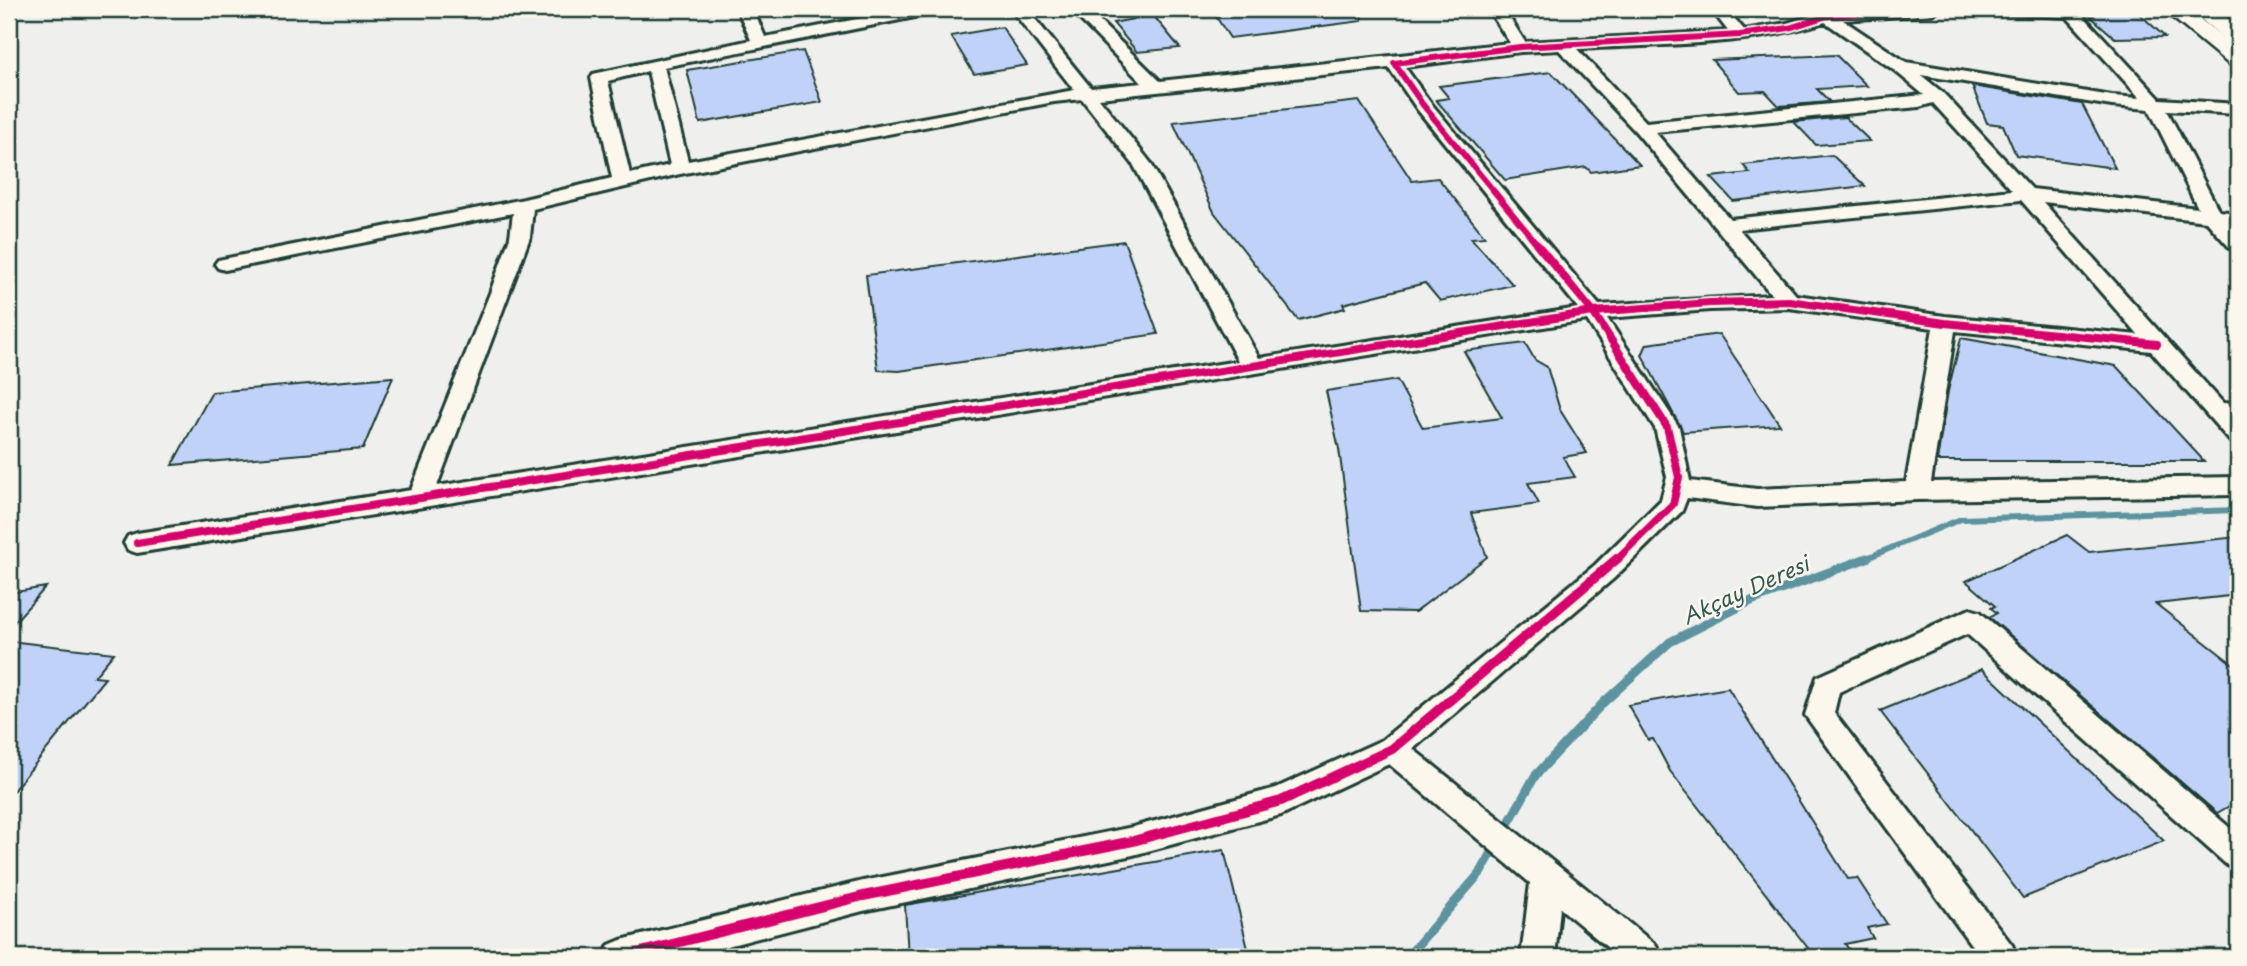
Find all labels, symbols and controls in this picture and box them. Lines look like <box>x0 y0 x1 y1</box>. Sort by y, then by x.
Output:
water label: Akçay Deresi <box>1676 545 1816 631</box>

